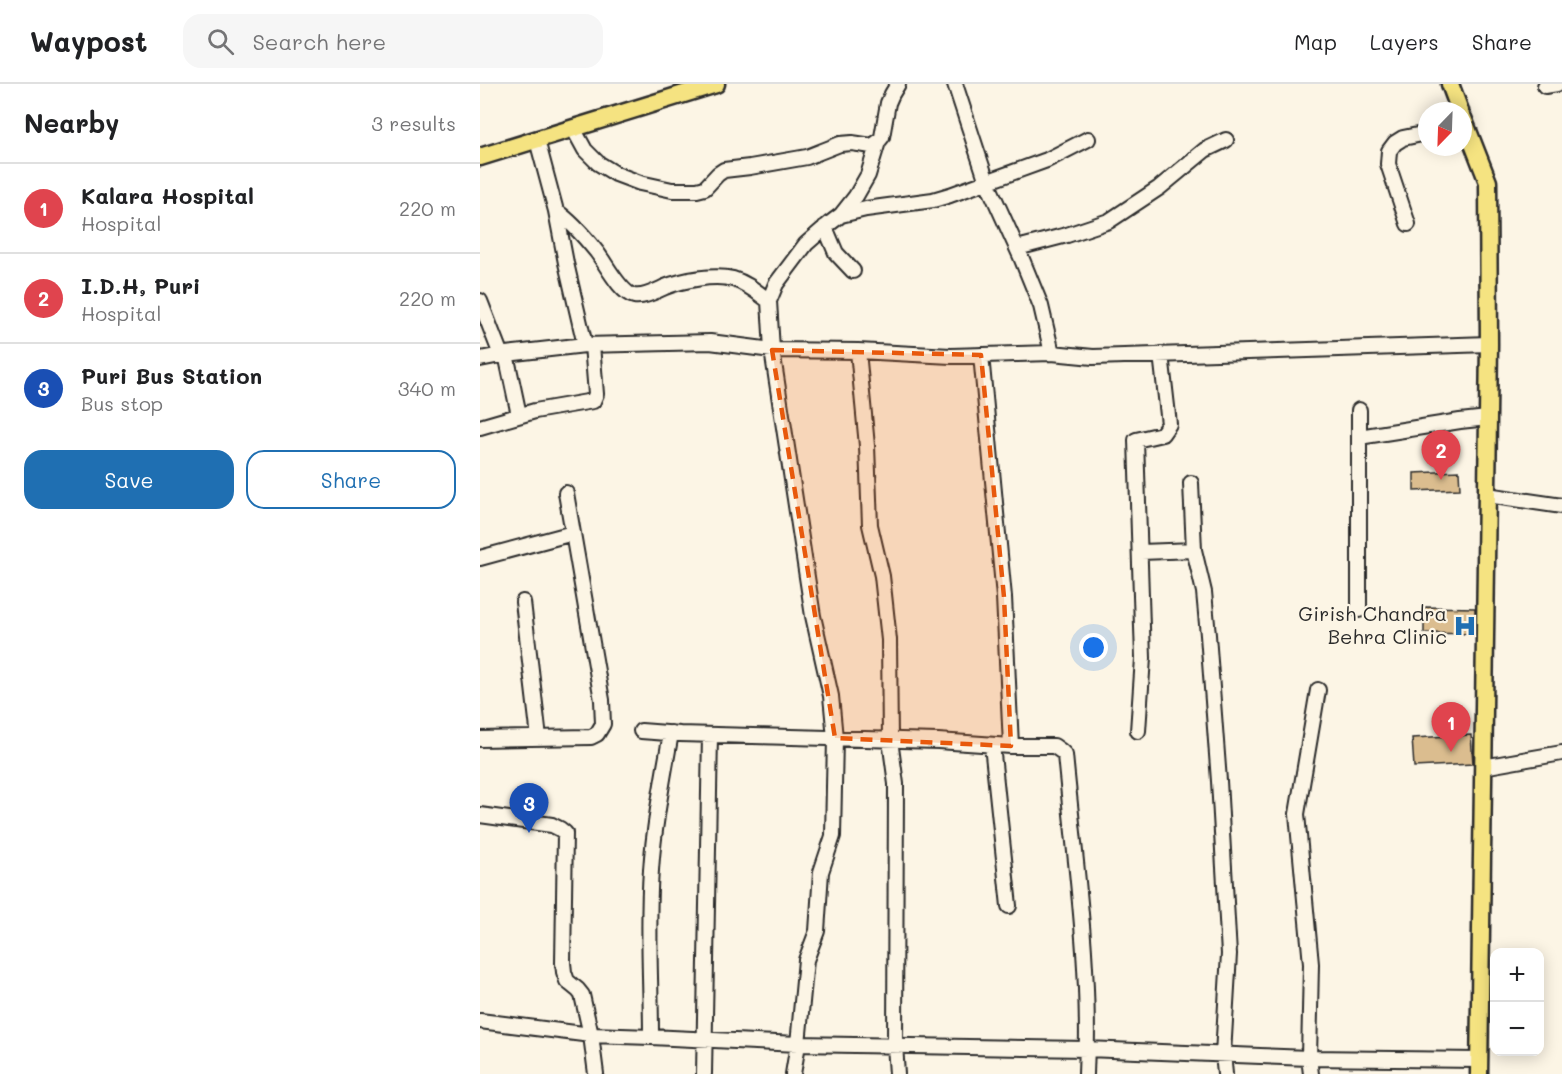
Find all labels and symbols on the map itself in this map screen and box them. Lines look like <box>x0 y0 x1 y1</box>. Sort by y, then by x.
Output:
north arrow <box>1418 102 1472 156</box>
pin: 2 <box>1422 430 1460 480</box>
place label: Girish Chandra Behra Clinic <box>1298 600 1447 649</box>
hospital icon: Girish Chandra Behra Clinic <box>1452 613 1478 639</box>
your location <box>1079 633 1108 662</box>
pin: 1 <box>1432 702 1470 752</box>
pin: 3 <box>509 784 548 833</box>

